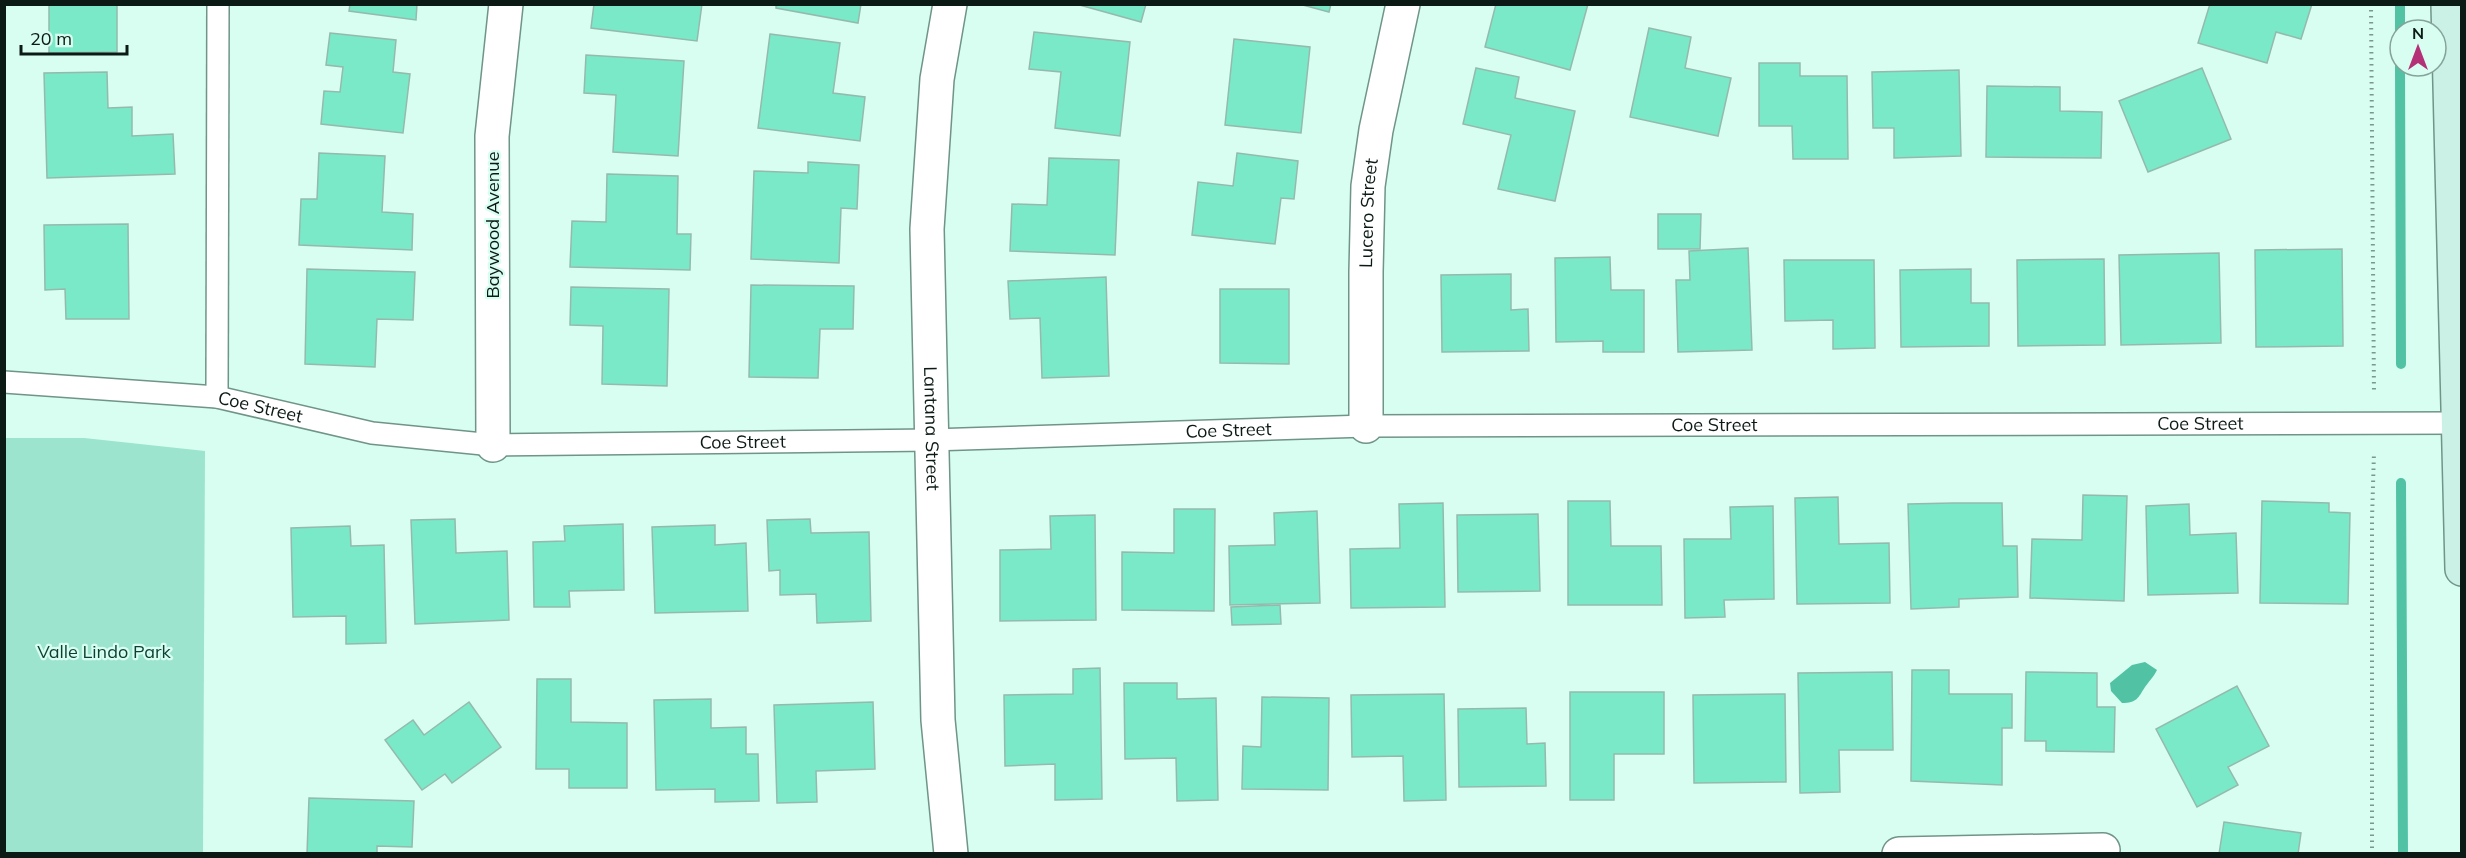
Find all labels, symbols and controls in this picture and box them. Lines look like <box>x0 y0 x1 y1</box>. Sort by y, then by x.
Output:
scale bar <box>21 18 128 56</box>
north arrow <box>2388 18 2448 78</box>
text: N <box>2412 23 2424 43</box>
text: 20 m <box>30 27 72 50</box>
street label: Baywood Avenue <box>481 152 504 298</box>
street label: Lucero Street <box>1354 157 1383 268</box>
street label: Lantana Street <box>919 366 945 491</box>
street label: Coe Street <box>216 386 305 428</box>
street label: Coe Street <box>2157 412 2244 435</box>
street label: Coe Street <box>1671 413 1758 436</box>
street label: Coe Street <box>1185 417 1272 443</box>
street label: Coe Street <box>699 430 786 454</box>
park label: Valle Lindo Park <box>37 640 172 663</box>

